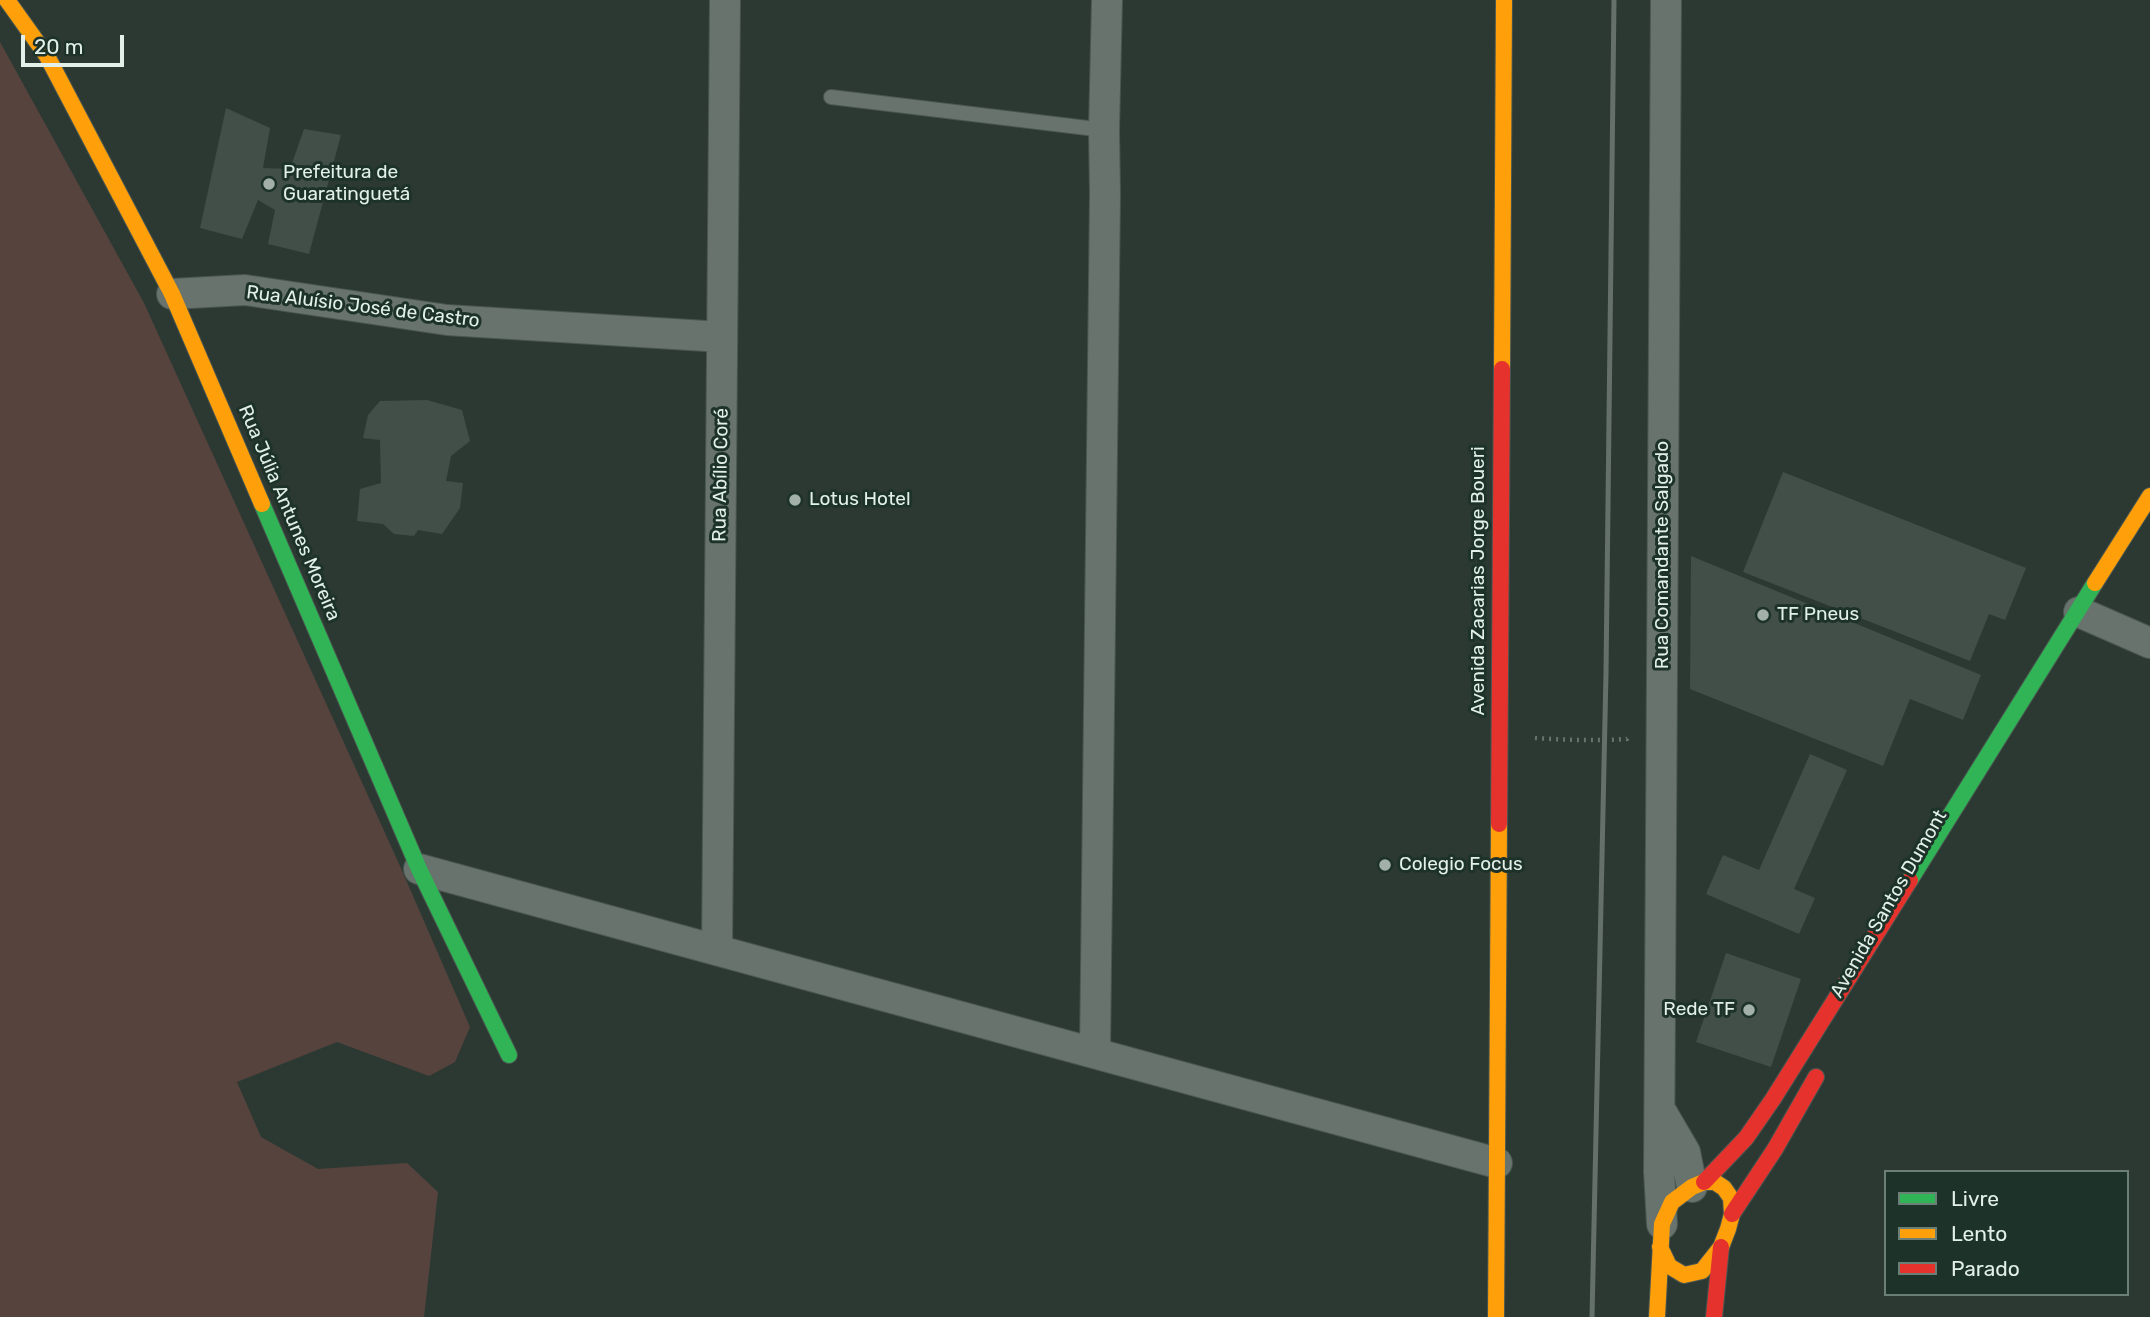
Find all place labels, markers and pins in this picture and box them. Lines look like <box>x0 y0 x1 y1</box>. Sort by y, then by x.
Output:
place label: Prefeitura de Guaratinguetá <box>283 162 410 206</box>
marker: Prefeitura de Guaratinguetá <box>261 176 277 192</box>
place label: Lotus Hotel <box>809 489 911 511</box>
marker: Lotus Hotel <box>787 492 803 508</box>
place label: TF Pneus <box>1777 604 1859 626</box>
marker: TF Pneus <box>1755 607 1771 623</box>
place label: Colegio Focus <box>1399 854 1523 876</box>
marker: Colegio Focus <box>1377 857 1393 873</box>
place label: Rede TF <box>1663 999 1735 1021</box>
marker: Rede TF <box>1741 1002 1757 1018</box>

